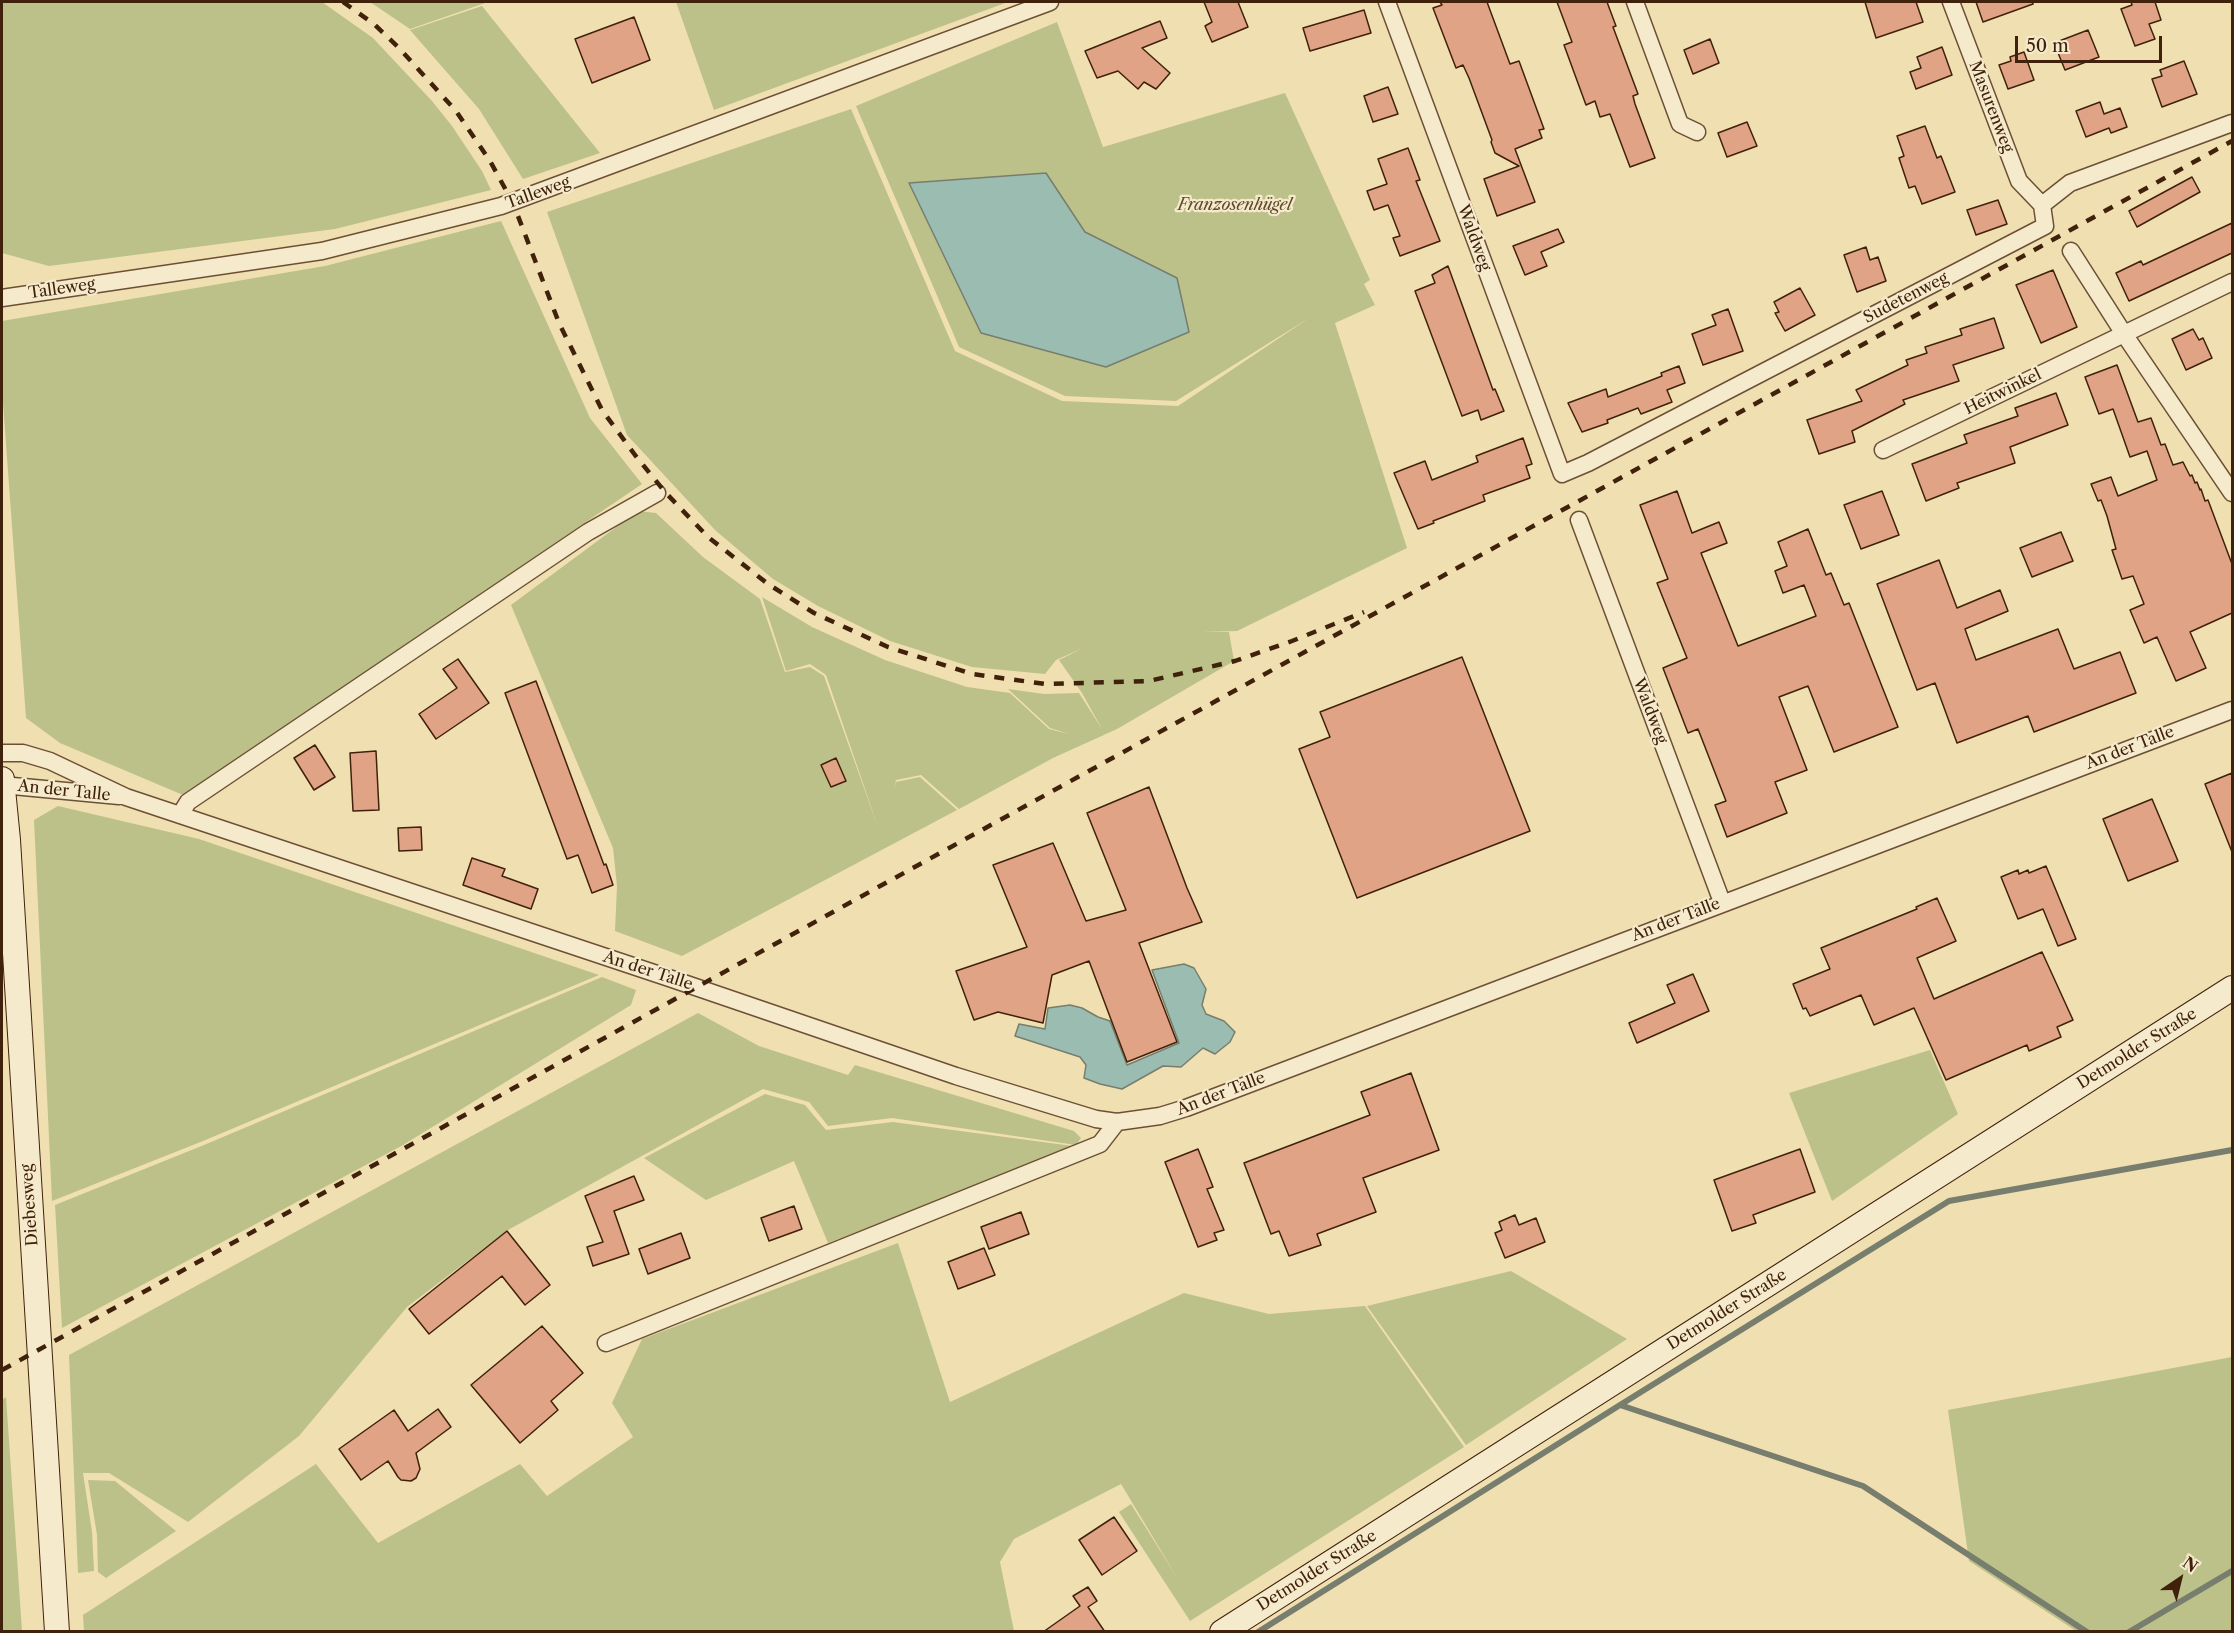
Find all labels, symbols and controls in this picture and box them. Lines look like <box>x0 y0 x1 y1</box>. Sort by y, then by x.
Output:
scale bar <box>2018 24 2165 62</box>
text: 50 m <box>2026 35 2069 57</box>
street label: Masurenweg <box>1965 58 2017 156</box>
street label: Talleweg <box>503 172 573 214</box>
park label: Franzosenhügel <box>1178 195 1292 215</box>
street label: Waldweg <box>1453 202 1495 274</box>
street label: Sudetenweg <box>1860 268 1952 328</box>
street label: Talleweg <box>27 275 97 303</box>
street label: Heitwinkel <box>1961 365 2045 419</box>
street label: Waldweg <box>1629 675 1671 747</box>
street label: An der Talle <box>2083 722 2177 774</box>
street label: An der Talle <box>17 777 111 805</box>
street label: An der Talle <box>1629 894 1723 946</box>
street label: An der Talle <box>601 947 695 995</box>
street label: Detmolder Straße <box>2074 1005 2200 1093</box>
street label: An der Talle <box>1174 1068 1268 1120</box>
street label: Diebesweg <box>18 1163 42 1247</box>
street label: Detmolder Straße <box>1664 1266 1790 1354</box>
street label: Detmolder Straße <box>1254 1527 1380 1615</box>
north arrow <box>2150 1549 2210 1609</box>
text: N <box>2179 1552 2202 1576</box>

